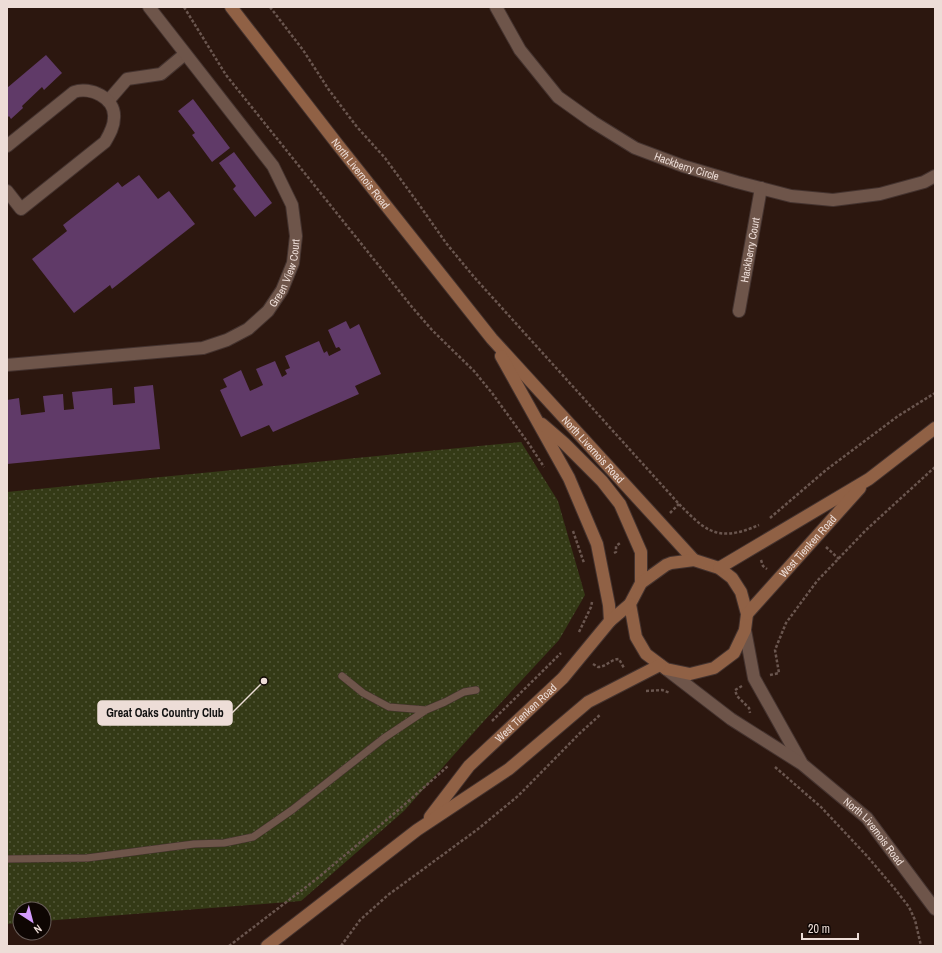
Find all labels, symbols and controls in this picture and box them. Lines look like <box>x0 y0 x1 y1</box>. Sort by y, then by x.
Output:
street label: North Livernois Road <box>328 135 393 212</box>
street label: Hackberry Circle <box>652 149 721 183</box>
street label: Hackberry Court <box>737 216 763 284</box>
street label: Green View Court <box>266 238 303 310</box>
street label: North Livernois Road <box>559 413 627 486</box>
street label: West Tienken Road <box>776 512 839 580</box>
street label: West Tienken Road <box>492 681 560 745</box>
callout: Great Oaks Country Club <box>98 701 232 725</box>
text: Great Oaks Country Club <box>106 705 224 721</box>
street label: North Livernois Road <box>841 794 907 868</box>
north arrow <box>12 901 52 941</box>
scale bar <box>802 915 858 941</box>
text: 20 m <box>808 921 830 937</box>
text: N <box>31 922 45 937</box>

